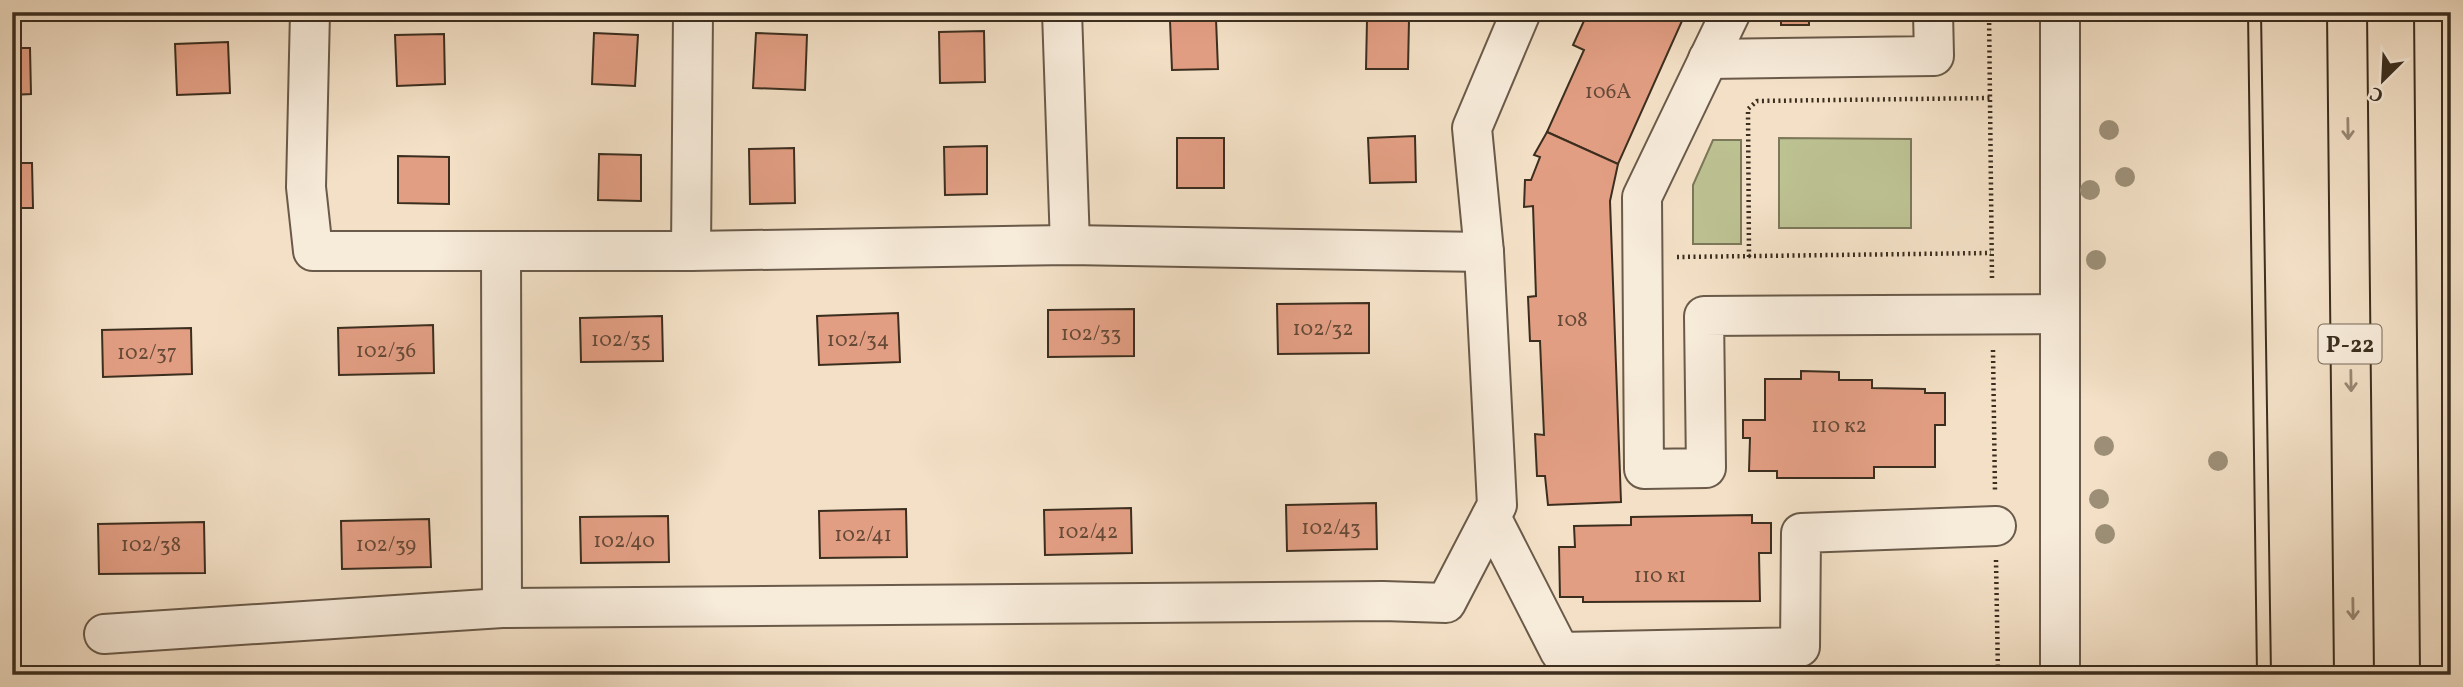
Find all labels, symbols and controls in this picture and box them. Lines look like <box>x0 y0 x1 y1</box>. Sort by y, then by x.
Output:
north arrow <box>2348 46 2418 116</box>
house number: 106А <box>1585 78 1631 107</box>
text: С <box>2366 79 2388 108</box>
one-way arrow <box>2341 118 2355 141</box>
house number: 108 <box>1556 306 1588 335</box>
house number: 102/32 <box>1292 315 1354 344</box>
house number: 102/33 <box>1061 320 1121 349</box>
road number: Р-22 <box>2318 324 2382 364</box>
house number: 102/35 <box>591 326 651 355</box>
house number: 102/34 <box>827 326 889 355</box>
house number: 102/36 <box>356 337 416 366</box>
house number: 102/37 <box>117 339 177 368</box>
one-way arrow <box>2344 370 2357 393</box>
house number: 110 к2 <box>1811 412 1867 441</box>
house number: 102/43 <box>1301 514 1361 543</box>
house number: 102/42 <box>1058 518 1118 547</box>
house number: 102/41 <box>834 521 892 550</box>
house number: 102/40 <box>593 527 655 556</box>
house number: 102/38 <box>121 531 181 560</box>
house number: 102/39 <box>356 531 416 560</box>
house number: 110 к1 <box>1634 562 1686 591</box>
one-way arrow <box>2346 597 2360 620</box>

